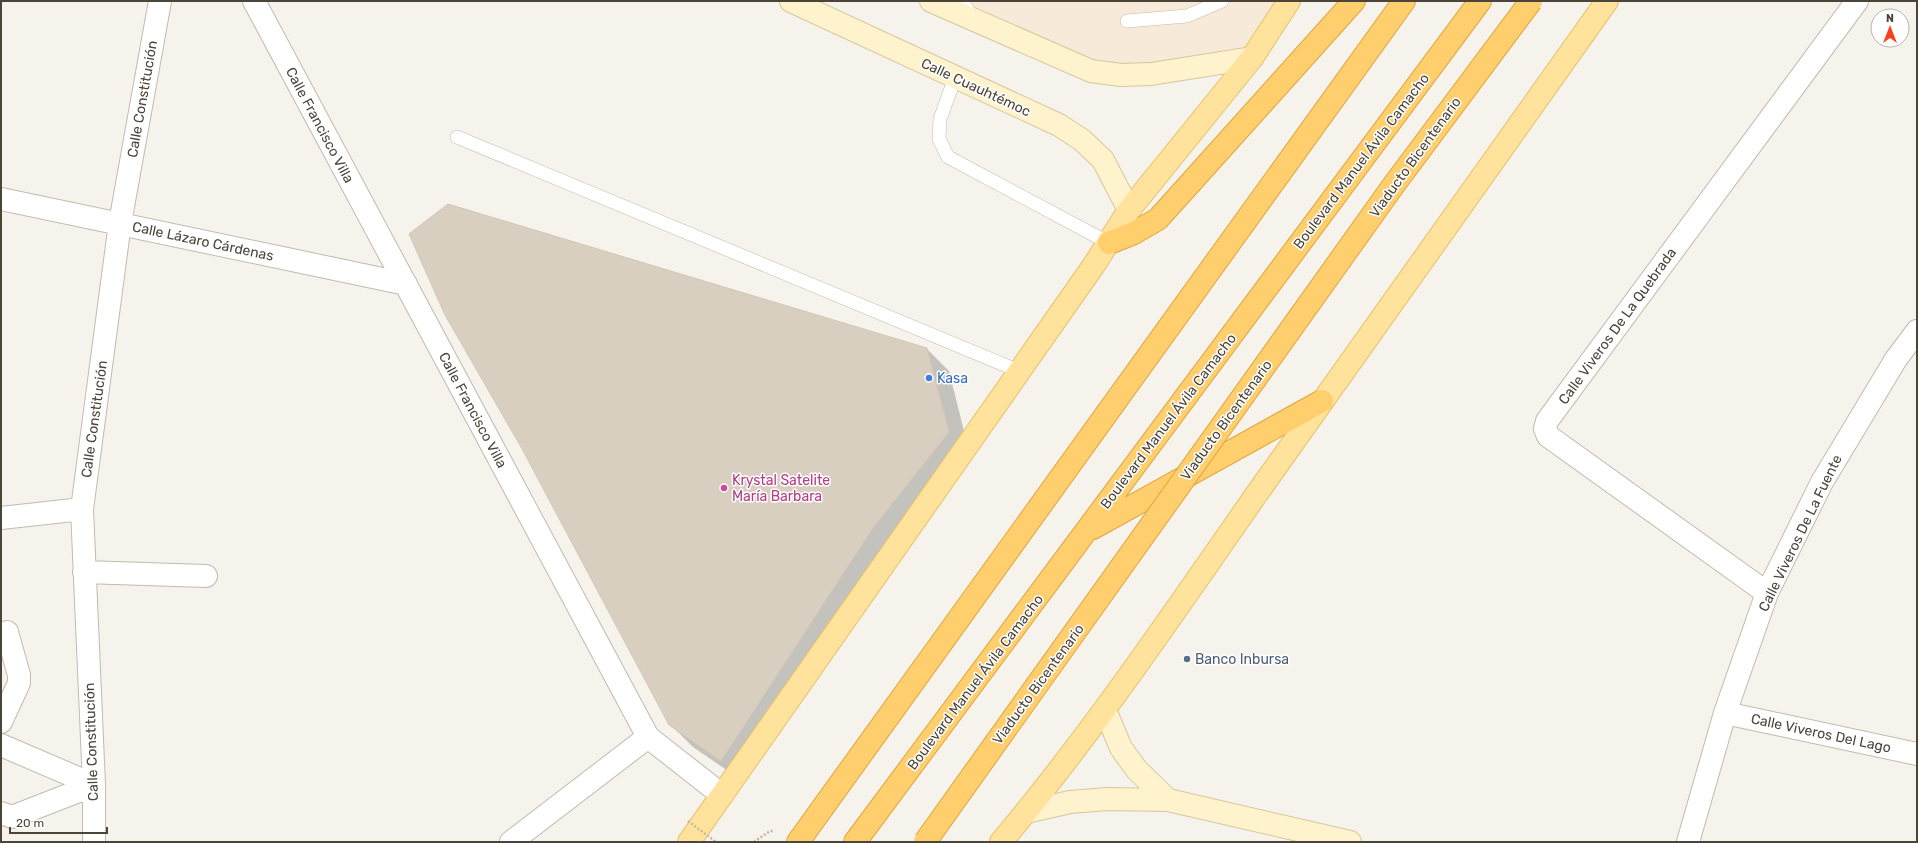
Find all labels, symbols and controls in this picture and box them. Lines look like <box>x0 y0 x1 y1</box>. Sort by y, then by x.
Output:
north arrow <box>1870 8 1910 48</box>
text: N <box>1886 12 1894 25</box>
street label: Calle Constitución <box>124 39 161 159</box>
street label: Calle Cuauhtémoc <box>918 55 1034 120</box>
street label: Calle Francisco Villa <box>282 64 357 186</box>
street label: Boulevard Manuel Ávila Camacho <box>1289 70 1433 252</box>
street label: Viaducto Bicentenario <box>1366 94 1465 221</box>
street label: Calle Lázaro Cárdenas <box>131 218 275 265</box>
street label: Calle Viveros De La Quebrada <box>1555 245 1680 408</box>
street label: Boulevard Manuel Ávila Camacho <box>1096 330 1240 512</box>
street label: Calle Francisco Villa <box>435 349 510 471</box>
street label: Viaducto Bicentenario <box>1177 357 1276 484</box>
street label: Calle Constitución <box>78 359 111 479</box>
place label: Kasa <box>937 370 968 387</box>
marker: Kasa <box>924 373 934 383</box>
street label: Calle Viveros De La Fuente <box>1755 452 1846 614</box>
place label: Krystal Satelite María Barbara <box>732 472 830 505</box>
marker: Krystal Satelite María Barbara <box>719 483 729 493</box>
street label: Boulevard Manuel Ávila Camacho <box>903 591 1047 773</box>
street label: Viaducto Bicentenario <box>989 621 1088 748</box>
place label: Banco Inbursa <box>1195 651 1289 668</box>
marker: Banco Inbursa <box>1182 654 1192 664</box>
street label: Calle Constitución <box>81 682 102 801</box>
street label: Calle Viveros Del Lago <box>1749 710 1892 757</box>
scale bar <box>10 809 107 835</box>
text: 20 m <box>16 816 44 830</box>

